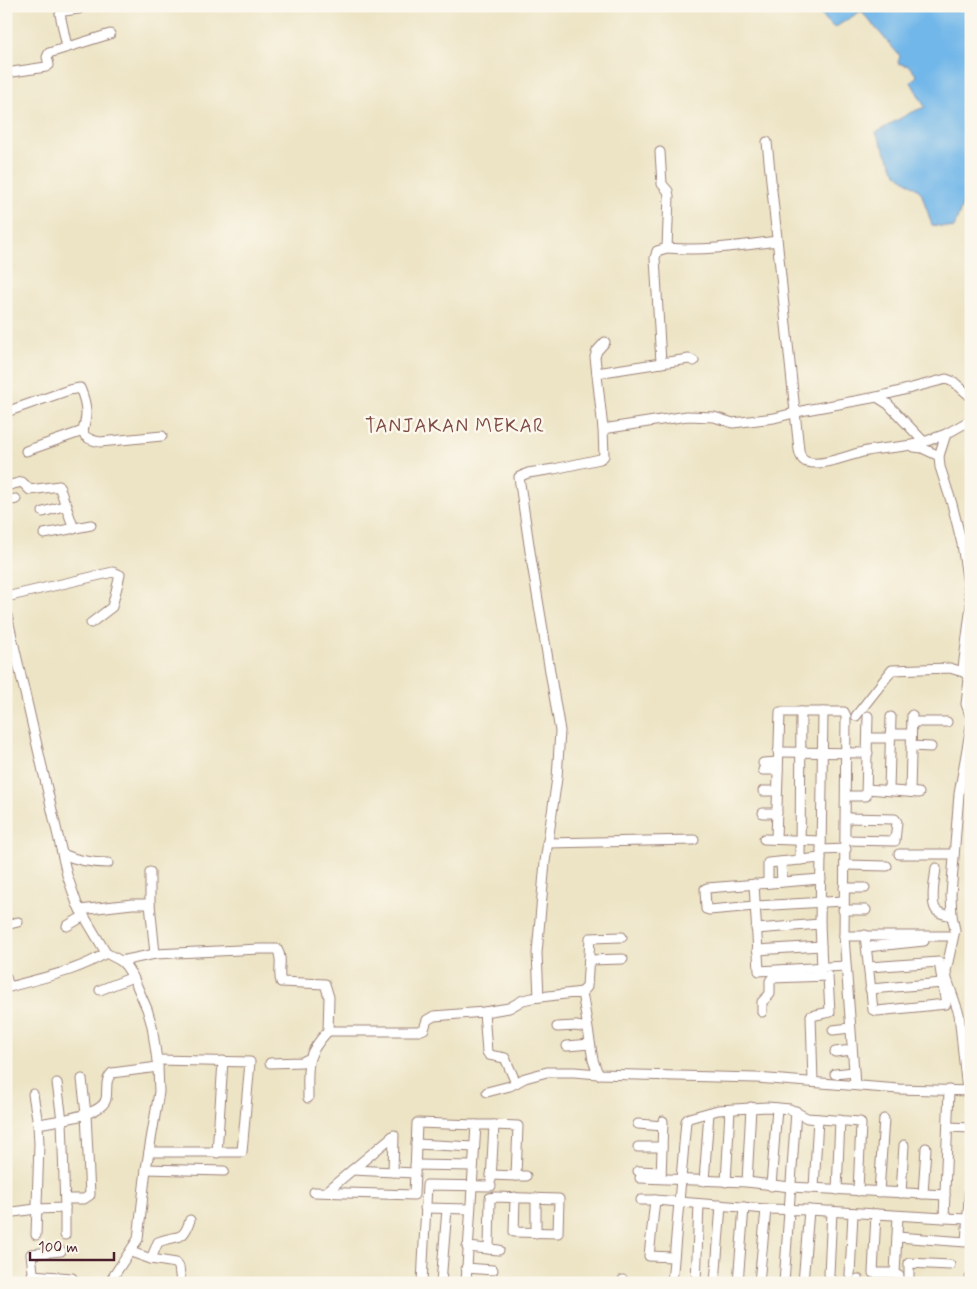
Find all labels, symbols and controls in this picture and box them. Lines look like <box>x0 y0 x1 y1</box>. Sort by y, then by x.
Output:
district label: TANJAKAN MEKAR <box>365 414 545 439</box>
scale bar <box>30 1229 114 1261</box>
text: 100 m <box>38 1238 78 1258</box>

